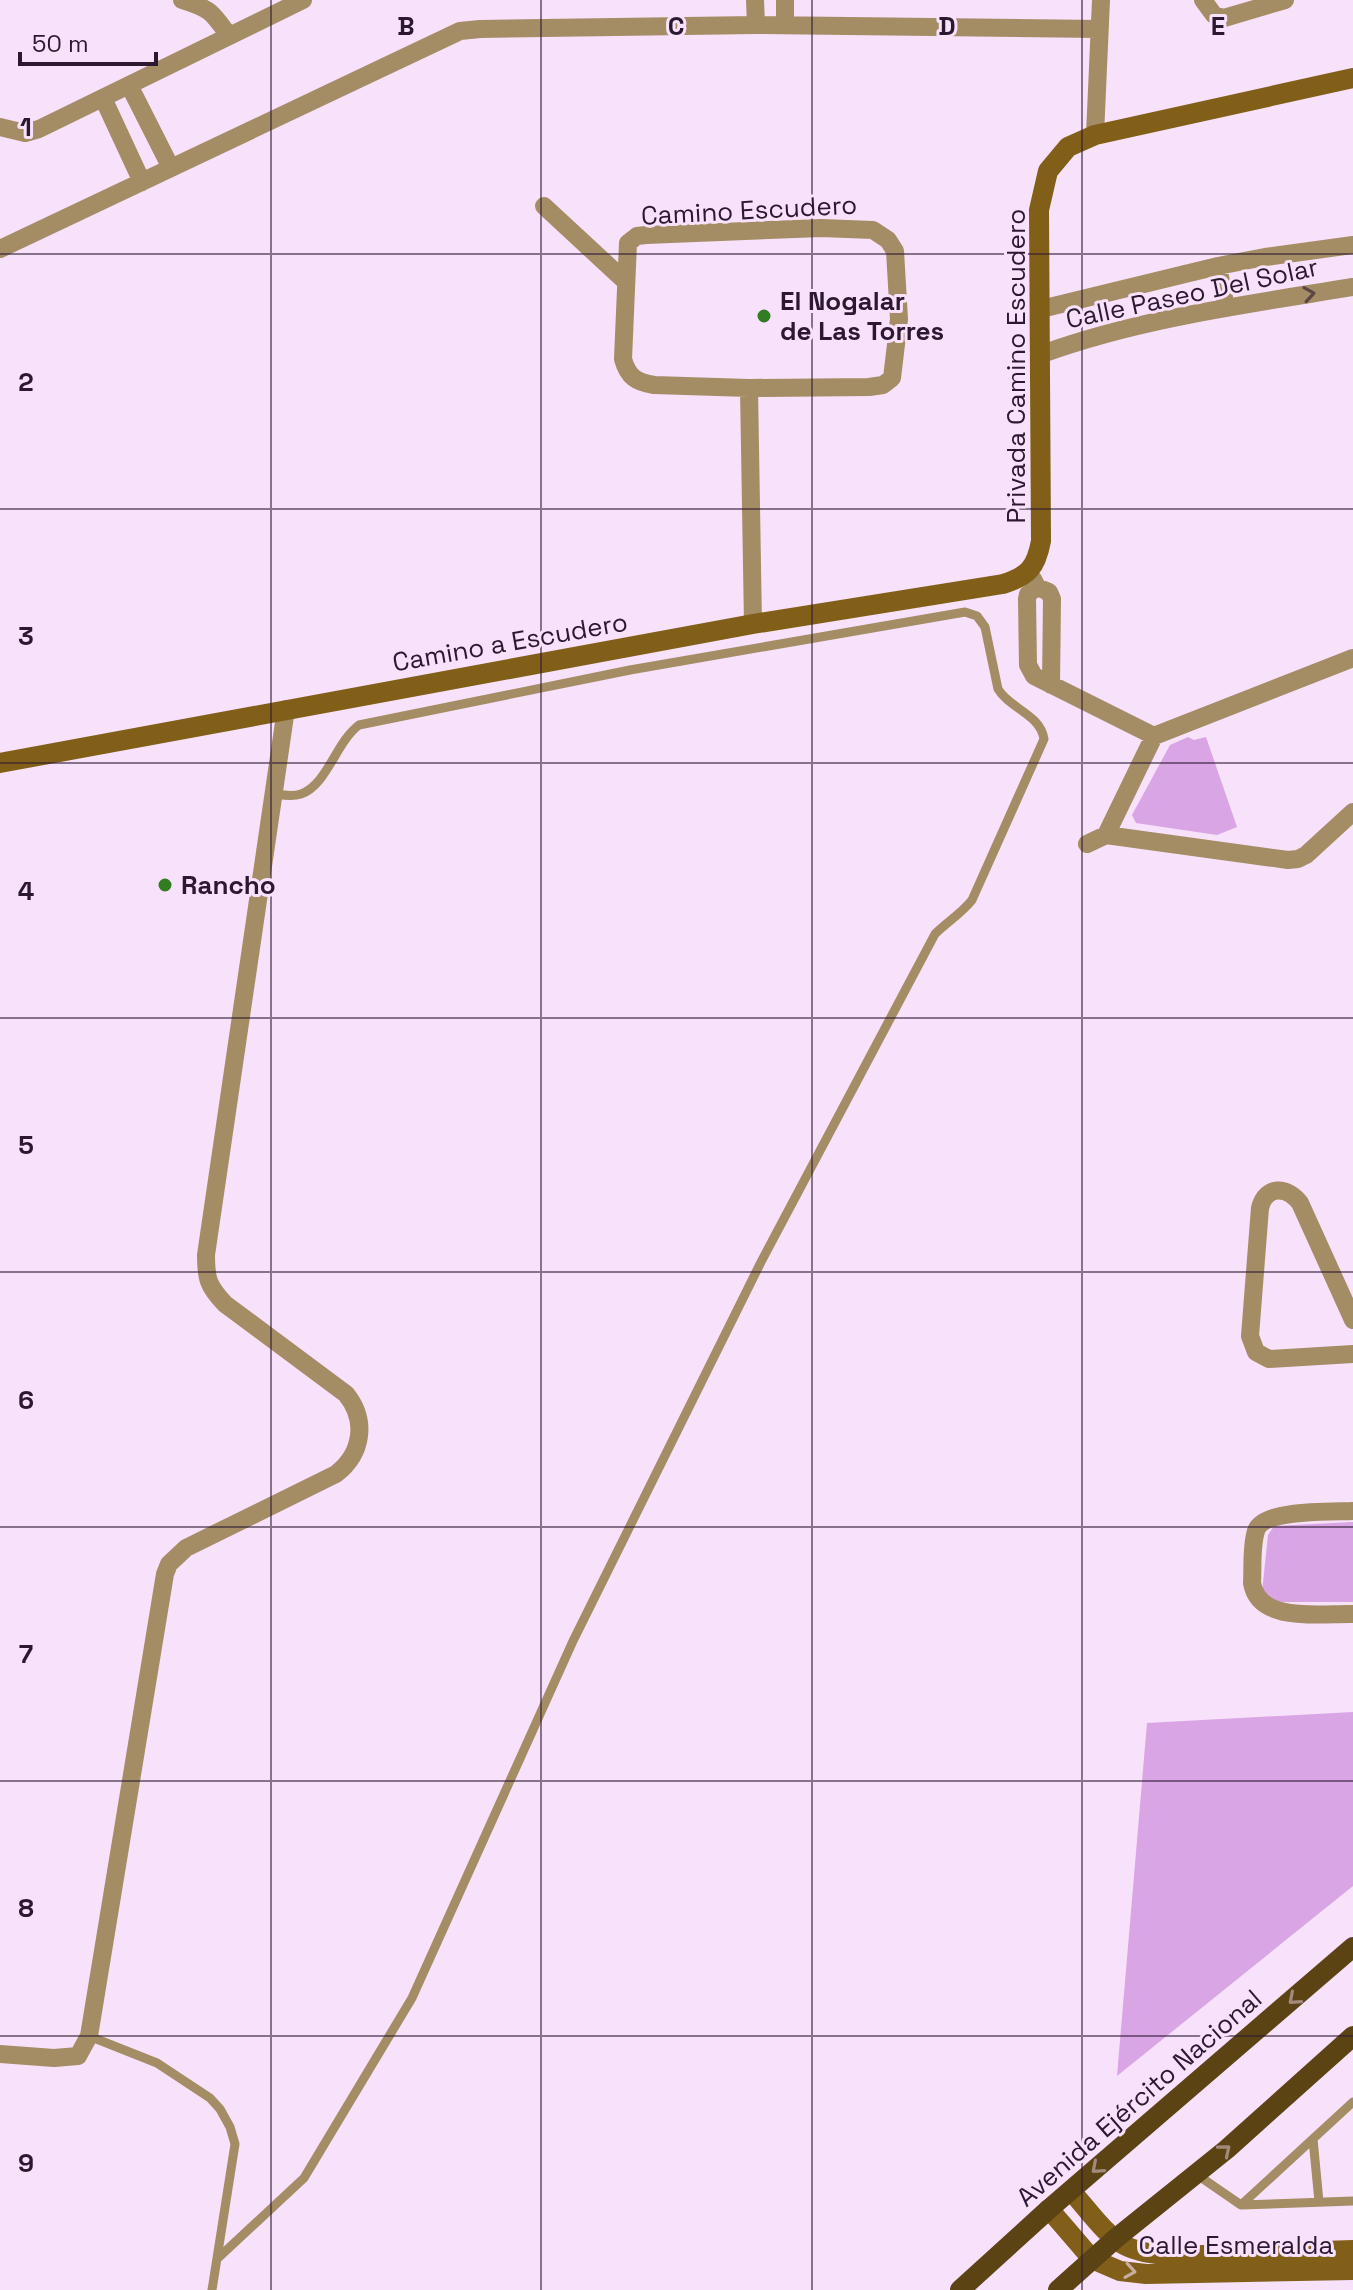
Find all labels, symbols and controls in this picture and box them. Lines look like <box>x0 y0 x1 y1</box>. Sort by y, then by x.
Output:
text: B <box>397 9 415 43</box>
text: C <box>668 9 684 43</box>
text: D <box>938 9 956 43</box>
text: E <box>1211 9 1225 43</box>
scale bar <box>20 16 156 66</box>
text: 50 m <box>32 28 89 59</box>
text: 1 <box>20 110 32 144</box>
street label: Camino Escudero <box>640 187 858 233</box>
street label: Privada Camino Escudero <box>999 209 1033 523</box>
street label: Calle Paseo Del Solar <box>1063 250 1321 336</box>
place label: El Nogalar de Las Torres <box>780 284 944 348</box>
one-way arrow <box>1302 286 1315 303</box>
marker: El Nogalar de Las Torres <box>755 307 773 325</box>
text: 2 <box>18 365 34 399</box>
street label: Camino a Escudero <box>390 605 630 679</box>
text: 3 <box>18 619 34 653</box>
place label: Rancho <box>181 868 276 902</box>
text: 4 <box>18 874 34 908</box>
marker: Rancho <box>156 876 174 894</box>
text: 5 <box>18 1128 34 1162</box>
text: 6 <box>18 1383 34 1417</box>
text: 7 <box>19 1637 33 1671</box>
text: 8 <box>18 1891 34 1925</box>
street label: Avenida Ejército Nacional <box>1009 1982 1269 2214</box>
one-way arrow <box>1289 1989 1304 2004</box>
one-way arrow <box>1216 2145 1231 2160</box>
text: 9 <box>18 2146 34 2180</box>
one-way arrow <box>1092 2158 1107 2173</box>
street label: Calle Esmeralda <box>1139 2228 1334 2262</box>
one-way arrow <box>1123 2262 1137 2279</box>

